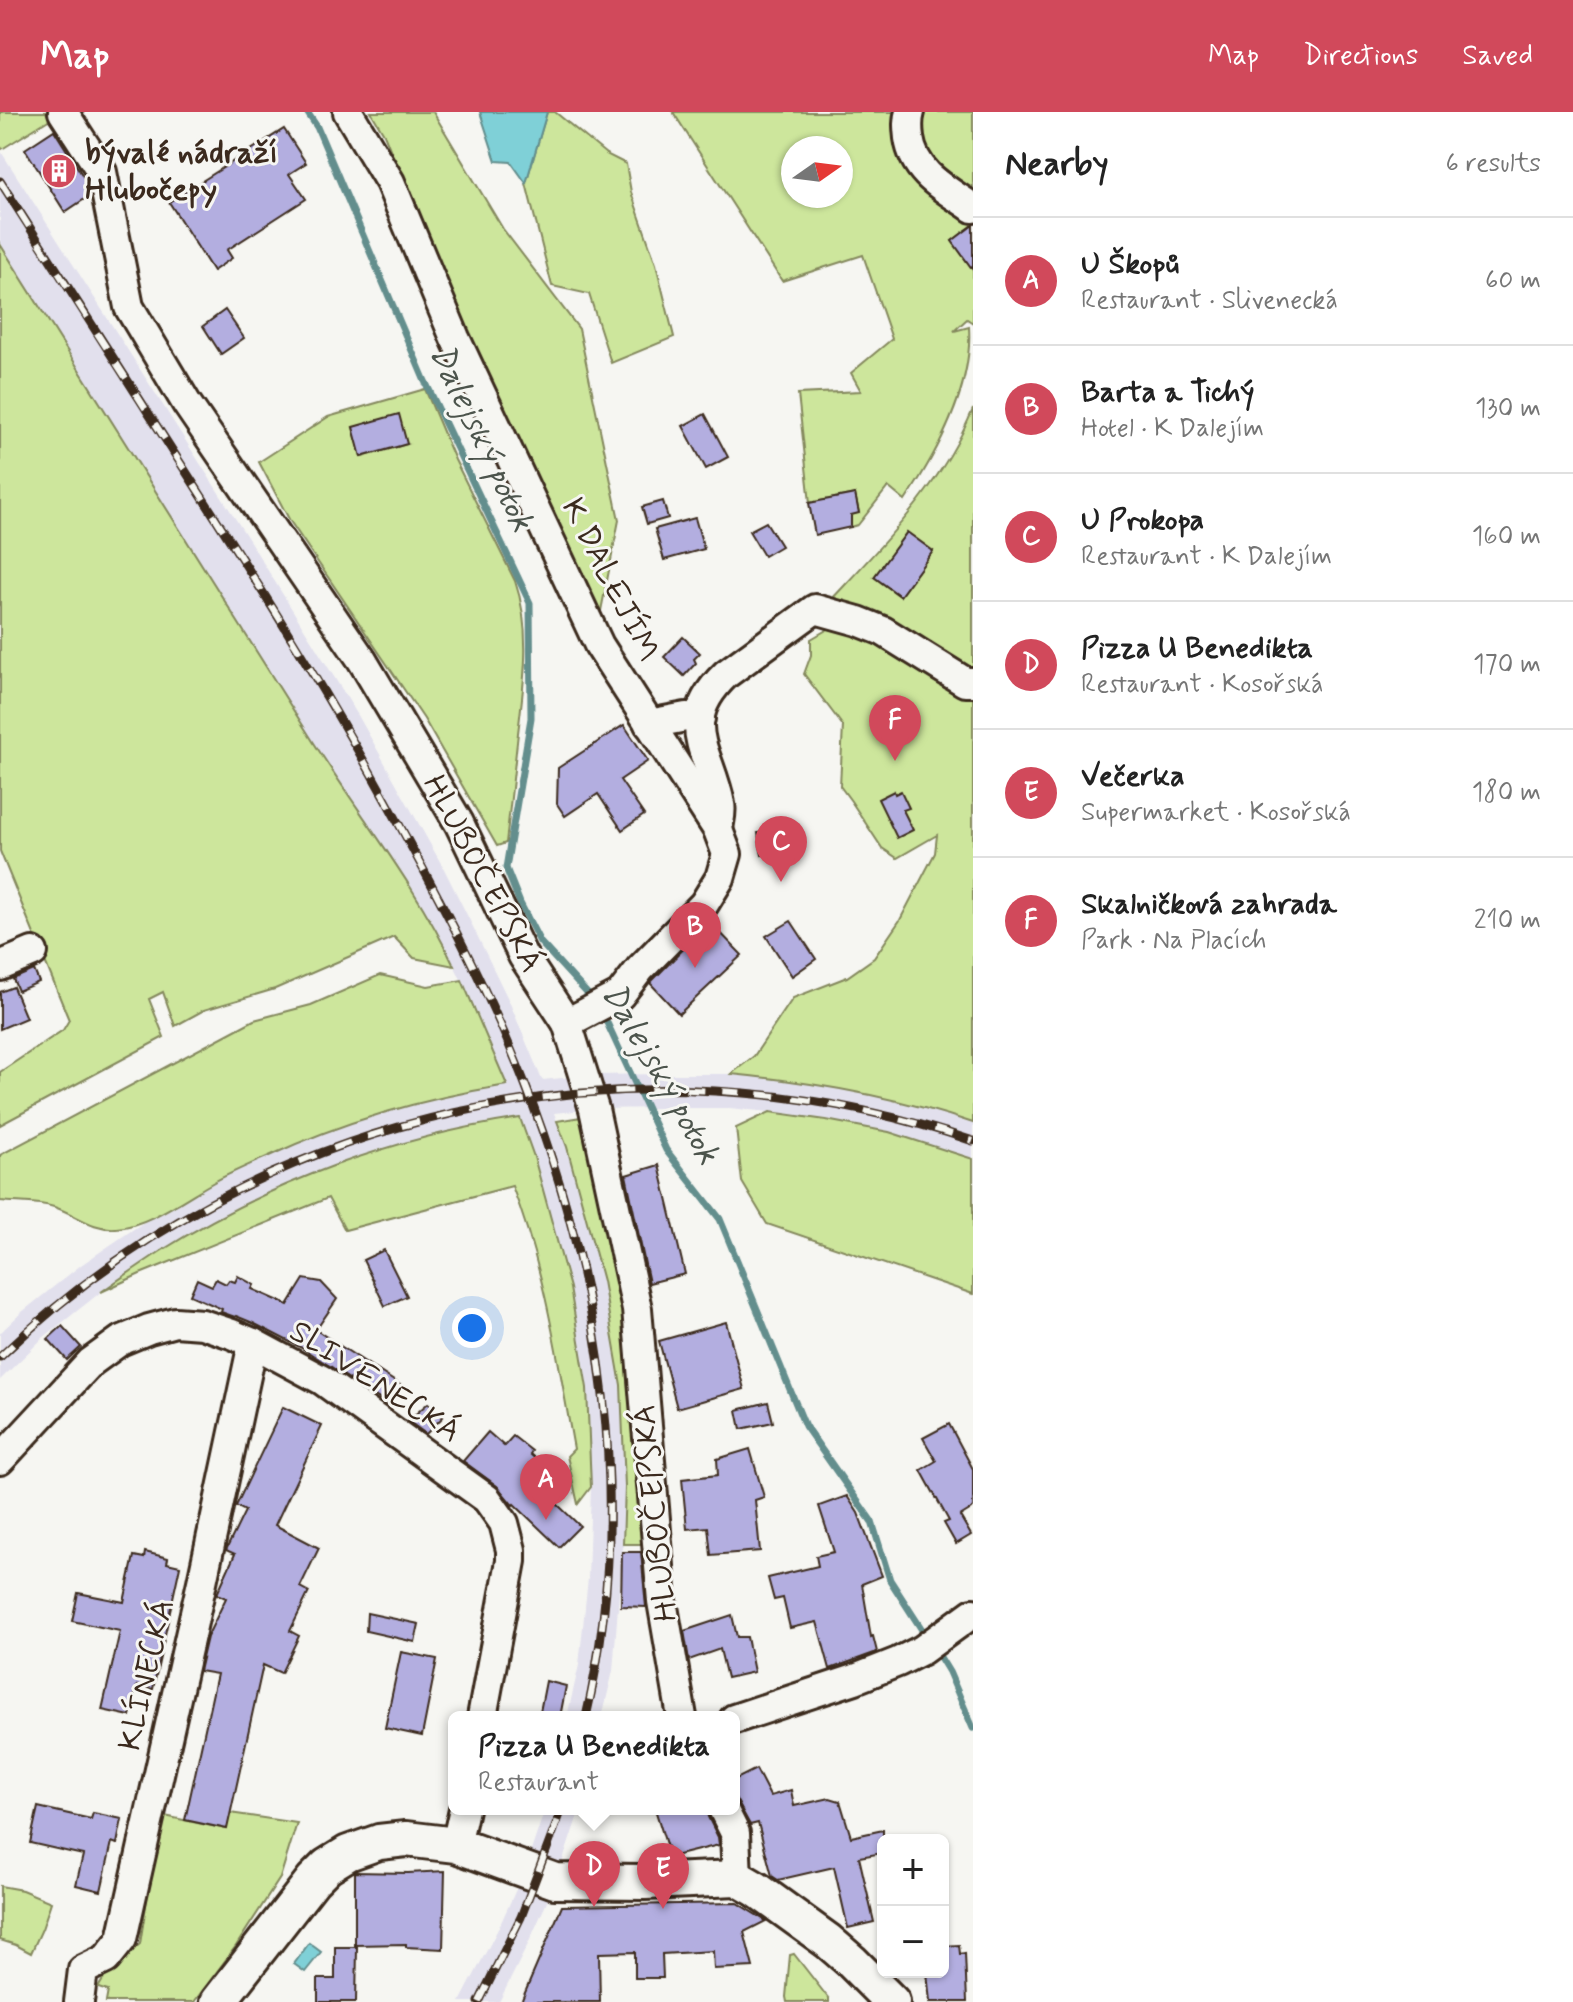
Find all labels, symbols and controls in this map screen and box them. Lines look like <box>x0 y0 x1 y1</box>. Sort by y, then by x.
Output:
text: Map <box>40 32 110 81</box>
text: Map <box>1208 38 1259 75</box>
text: Directions <box>1303 38 1418 75</box>
text: Saved <box>1462 38 1533 75</box>
place label: bývalé nádraží Hlubočepy <box>85 132 278 211</box>
north arrow <box>781 136 853 208</box>
text: Nearby <box>1005 142 1109 187</box>
text: 6 results <box>1446 147 1541 181</box>
building icon: bývalé nádraží Hlubočepy <box>40 152 78 190</box>
text: U Škopů <box>1081 245 1179 284</box>
text: A <box>1022 264 1040 298</box>
text: 60 m <box>1485 264 1541 298</box>
text: Restaurant · Slivenecká <box>1081 284 1338 318</box>
water label: Dalejský potok <box>418 337 544 539</box>
text: Barta a Tichý <box>1081 373 1255 412</box>
text: B <box>1023 392 1039 426</box>
text: 130 m <box>1475 392 1541 426</box>
text: Hotel · K Dalejím <box>1081 412 1264 446</box>
street label: K DALEJÍM <box>551 491 669 669</box>
text: U Prokopa <box>1081 501 1204 540</box>
text: C <box>1022 520 1040 554</box>
text: 160 m <box>1472 520 1541 554</box>
text: Restaurant · K Dalejím <box>1081 540 1332 574</box>
text: Pizza U Benedikta <box>1081 629 1313 668</box>
text: D <box>1022 648 1040 682</box>
text: 170 m <box>1473 648 1541 682</box>
text: Restaurant · Kosořská <box>1081 668 1323 702</box>
pin: F <box>869 695 921 761</box>
text: Večerka <box>1081 757 1185 796</box>
street label: HLUBOČEPSKÁ <box>412 768 552 980</box>
text: E <box>1023 776 1039 810</box>
text: 180 m <box>1472 776 1541 810</box>
text: Supermarket · Kosořská <box>1081 796 1351 830</box>
pin: C <box>755 816 807 882</box>
text: Skalničková zahrada <box>1081 885 1337 924</box>
pin: B <box>669 902 721 968</box>
text: F <box>1024 904 1038 938</box>
text: 210 m <box>1474 904 1541 938</box>
text: Park · Na Placích <box>1081 924 1266 958</box>
water label: Dalejský potok <box>590 975 730 1173</box>
your location <box>452 1308 492 1348</box>
street label: SLIVENECKÁ <box>281 1311 469 1453</box>
street label: HLUBOČEPSKÁ <box>624 1402 688 1624</box>
pin: A <box>520 1454 572 1520</box>
street label: KLÍNECKÁ <box>109 1595 185 1755</box>
popup <box>448 1711 740 1815</box>
text: Pizza U Benedikta <box>478 1727 710 1766</box>
text: Restaurant <box>478 1766 599 1800</box>
map controls <box>877 1834 949 1978</box>
button: + <box>877 1834 949 1906</box>
pin: D <box>568 1841 620 1907</box>
pin: E <box>637 1843 689 1909</box>
button: − <box>877 1906 949 1978</box>

